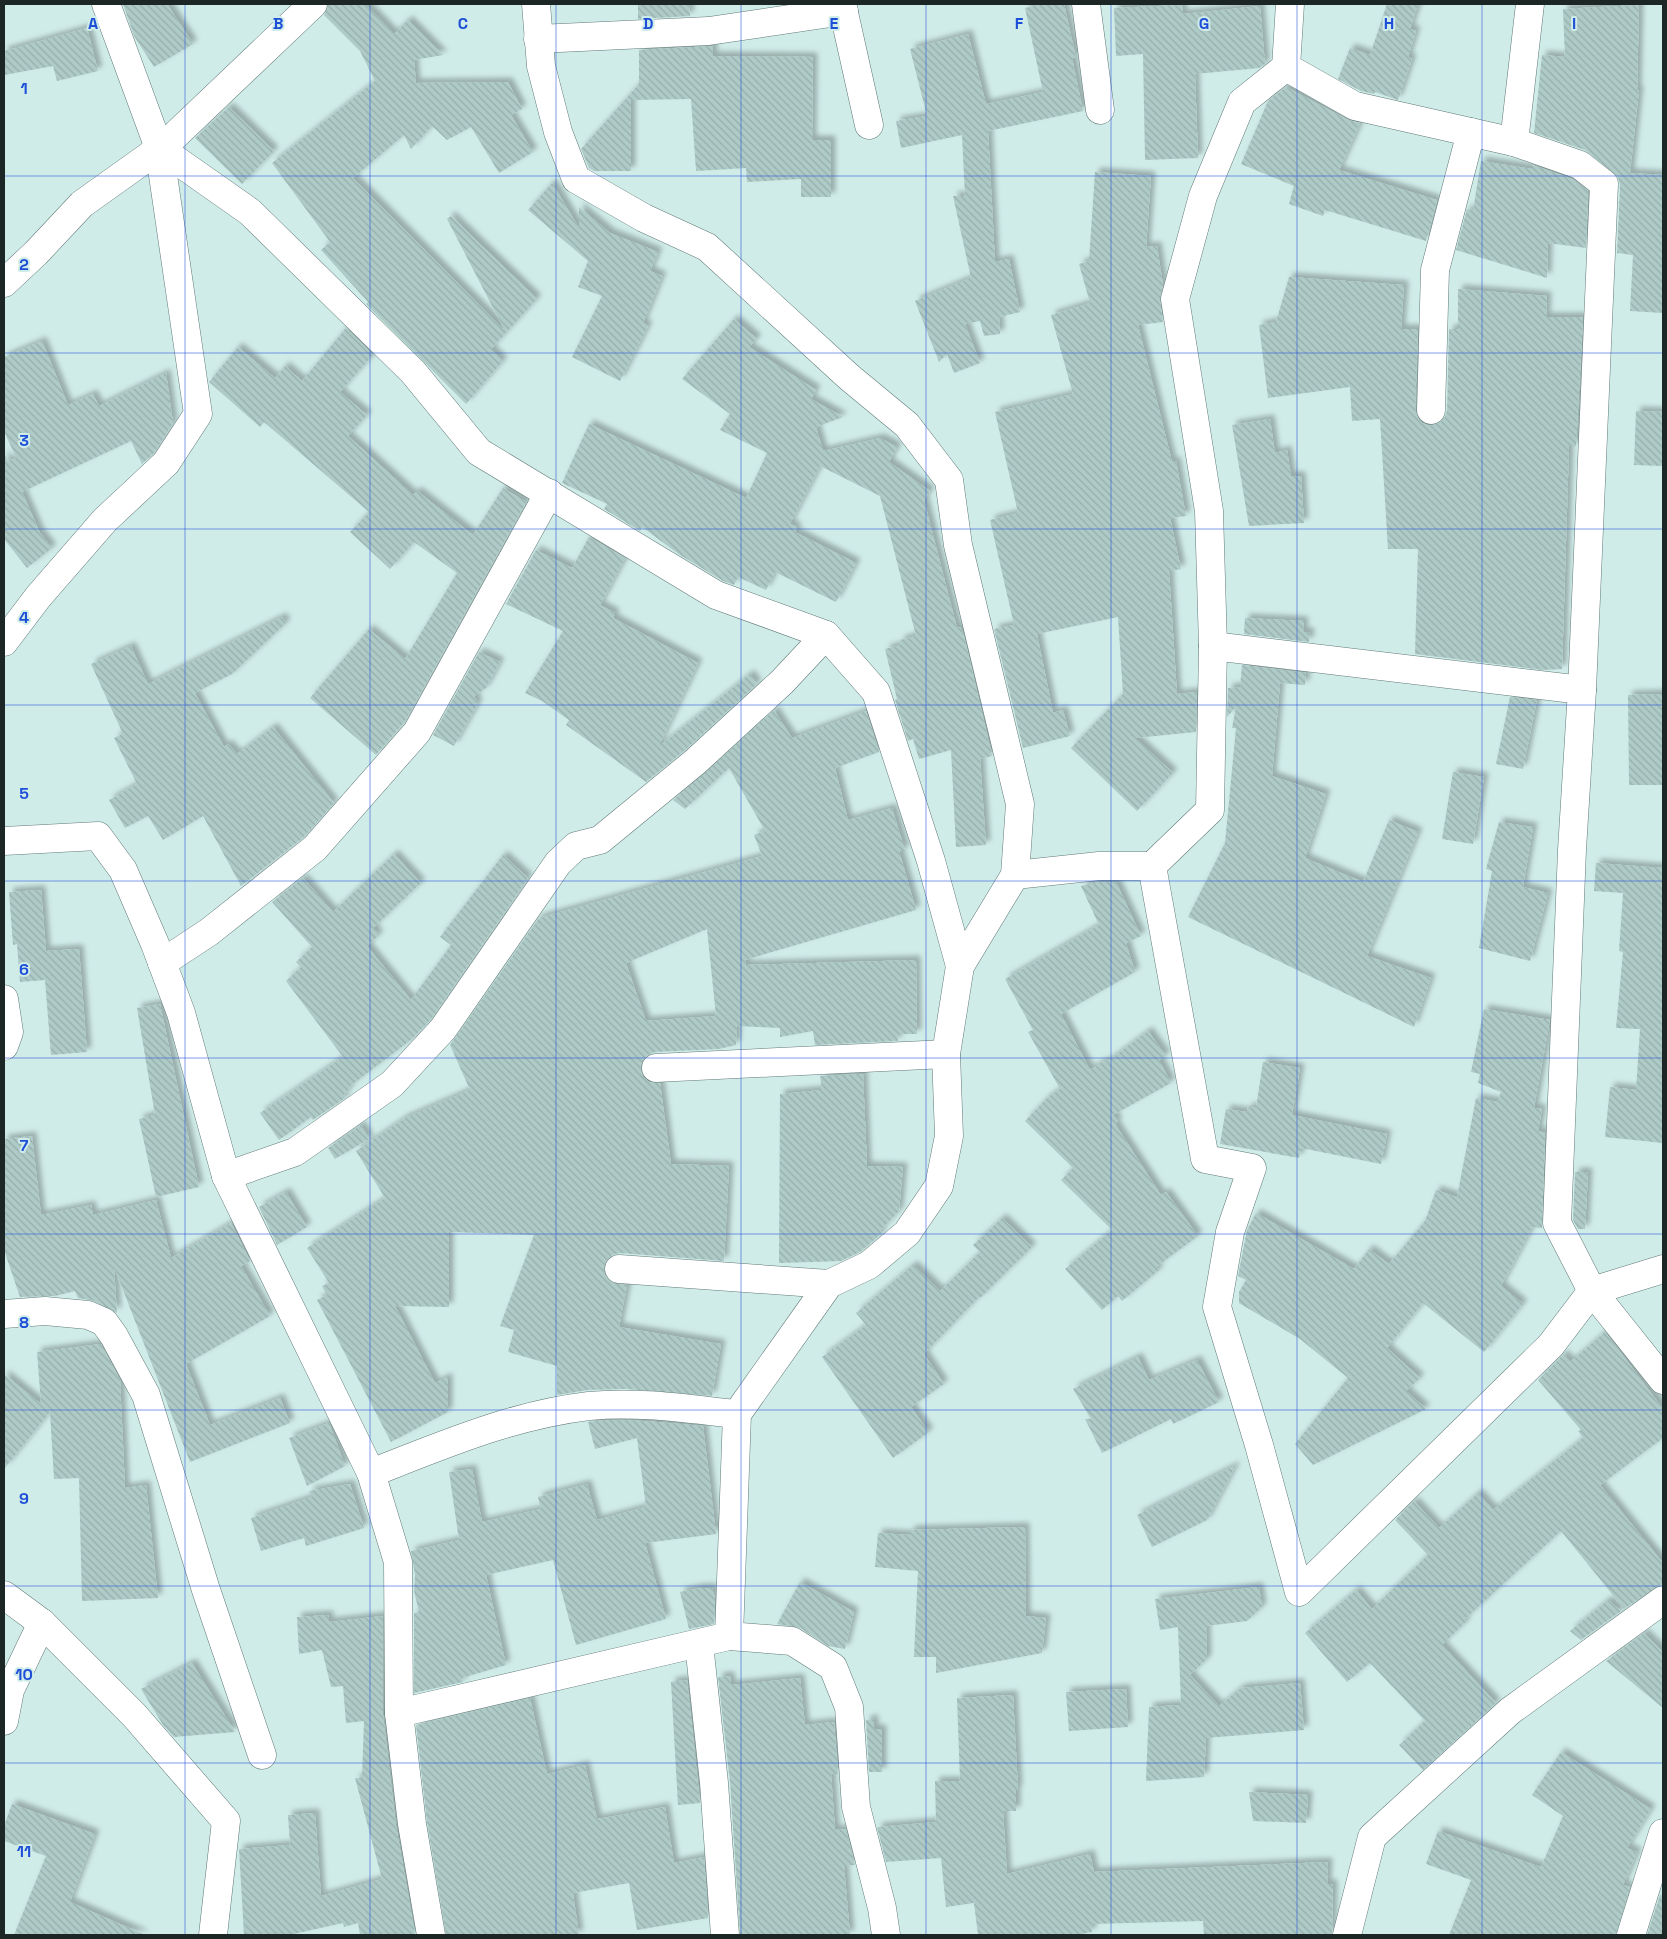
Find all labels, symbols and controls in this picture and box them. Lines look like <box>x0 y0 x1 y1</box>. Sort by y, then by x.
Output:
text: A <box>88 13 98 34</box>
text: B <box>273 13 283 34</box>
text: C <box>458 13 468 34</box>
text: D <box>643 13 653 34</box>
text: E <box>830 13 839 34</box>
text: F <box>1015 13 1024 34</box>
text: G <box>1199 13 1209 34</box>
text: H <box>1384 13 1394 34</box>
text: I <box>1572 13 1576 34</box>
text: 1 <box>20 78 28 99</box>
text: 2 <box>19 254 29 275</box>
text: 3 <box>19 430 29 451</box>
text: 4 <box>19 607 29 628</box>
text: 5 <box>19 783 29 804</box>
text: 6 <box>19 959 29 980</box>
text: 7 <box>20 1135 29 1156</box>
text: 8 <box>19 1312 29 1333</box>
text: 9 <box>19 1488 29 1509</box>
text: 10 <box>15 1664 33 1685</box>
text: 11 <box>17 1841 31 1862</box>

